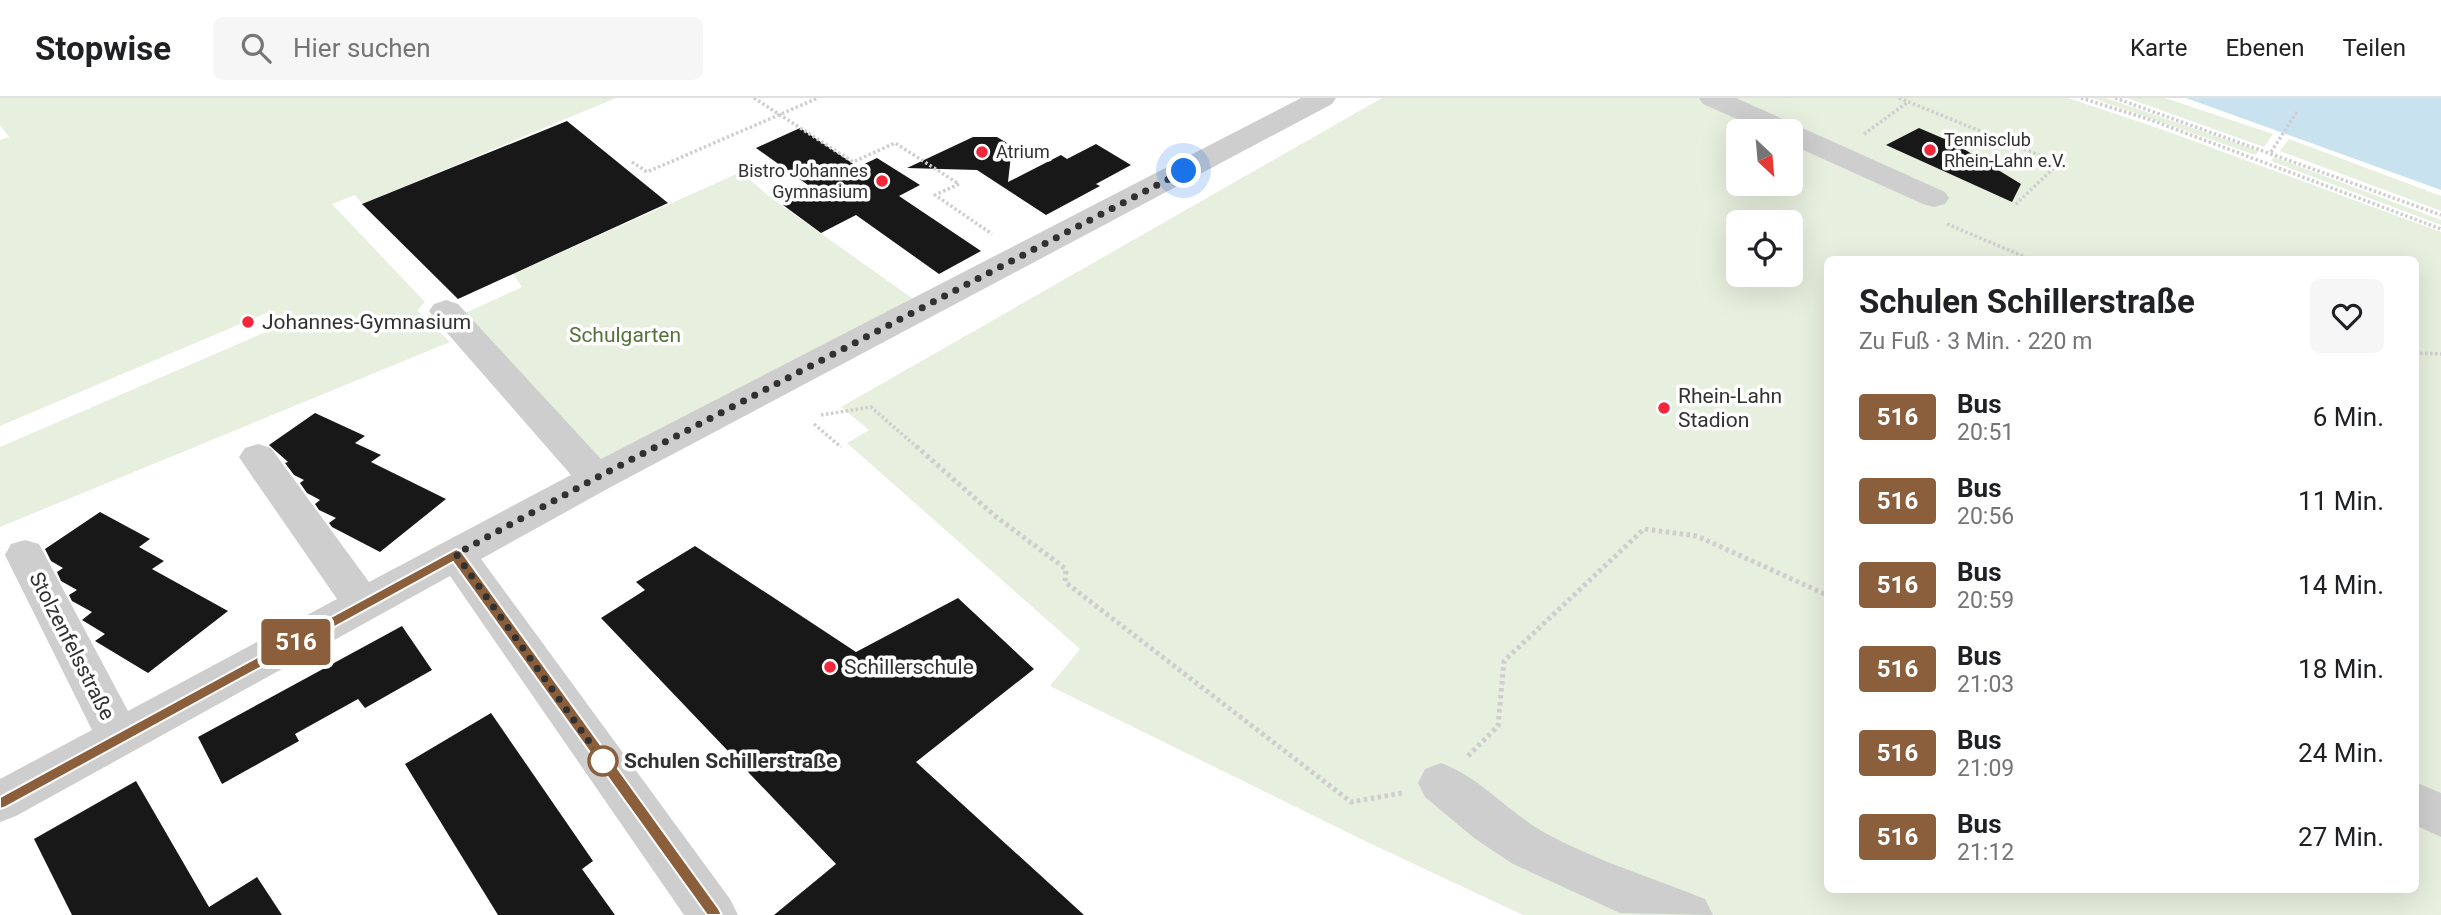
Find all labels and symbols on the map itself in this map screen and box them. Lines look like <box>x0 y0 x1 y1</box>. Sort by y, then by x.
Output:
north arrow <box>1726 119 1802 196</box>
place label: Tennisclub Rhein-Lahn e.V. <box>1944 129 2066 171</box>
place label: Atrium <box>996 141 1050 162</box>
marker: Tennisclub Rhein-Lahn e.V. <box>1922 142 1938 158</box>
marker: Atrium <box>974 144 990 160</box>
your location <box>1166 153 1201 188</box>
place label: Bistro Johannes Gymnasium <box>738 160 868 202</box>
marker: Bistro Johannes Gymnasium <box>874 173 890 189</box>
place label: Johannes-Gymnasium <box>262 310 471 334</box>
marker: Johannes-Gymnasium <box>240 314 256 330</box>
park label: Schulgarten <box>569 323 681 347</box>
place label: Rhein-Lahn Stadion <box>1678 384 1782 432</box>
marker: Rhein-Lahn Stadion <box>1656 400 1672 416</box>
street label: Stolzenfelsstraße <box>24 568 120 724</box>
line badge: 516 <box>256 619 336 665</box>
place label: Schillerschule <box>844 655 974 679</box>
marker: Schillerschule <box>822 659 838 675</box>
marker: Schulen Schillerstraße <box>588 746 618 776</box>
place label: Schulen Schillerstraße <box>624 749 838 773</box>

